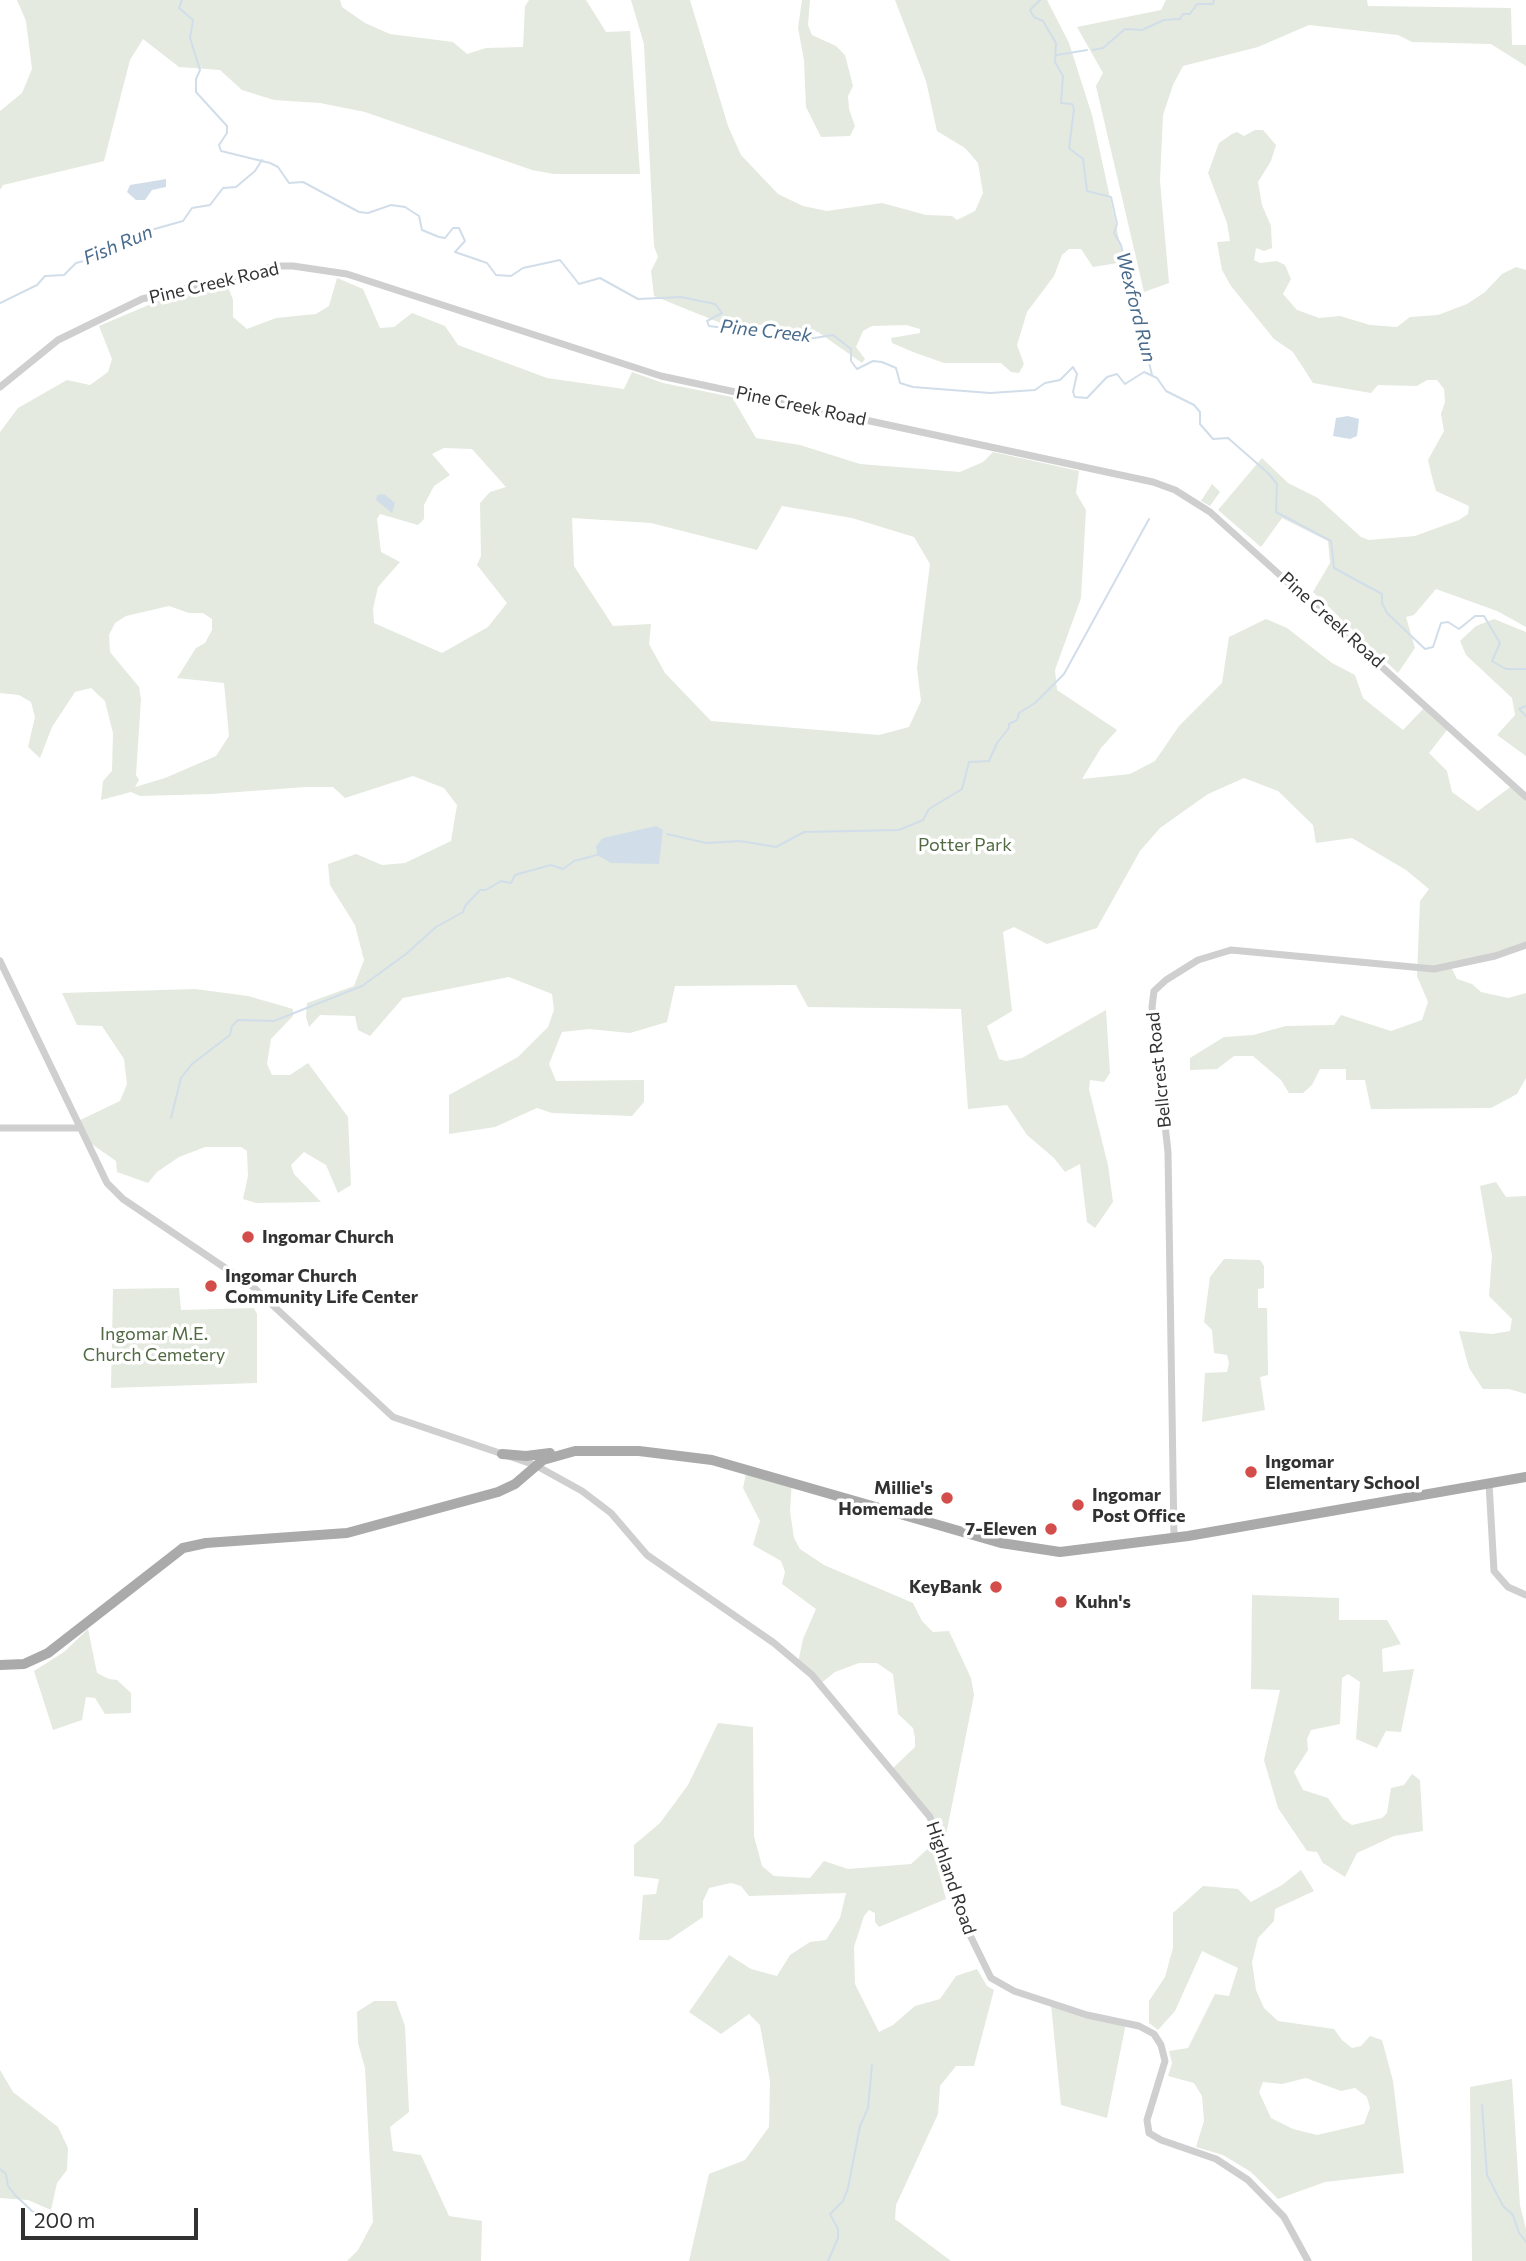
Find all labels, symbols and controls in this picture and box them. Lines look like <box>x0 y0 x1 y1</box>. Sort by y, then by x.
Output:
water label: Fish Run <box>80 220 156 270</box>
water label: Wexford Run <box>1111 250 1161 364</box>
street label: Pine Creek Road <box>147 258 281 308</box>
water label: Pine Creek <box>719 315 813 347</box>
street label: Pine Creek Road <box>734 382 868 430</box>
street label: Pine Creek Road <box>1275 568 1389 672</box>
park label: Potter Park <box>918 834 1012 856</box>
street label: Bellcrest Road <box>1142 1011 1176 1129</box>
place label: Ingomar Church <box>262 1226 394 1248</box>
marker: Ingomar Church <box>240 1229 256 1245</box>
place label: Ingomar Church Community Life Center <box>225 1265 418 1308</box>
marker: Ingomar Church Community Life Center <box>203 1278 219 1294</box>
park label: Ingomar M.E. Church Cemetery <box>83 1323 225 1366</box>
place label: Ingomar Elementary School <box>1265 1451 1420 1494</box>
marker: Ingomar Elementary School <box>1243 1464 1259 1480</box>
place label: Millie's Homemade <box>838 1477 933 1520</box>
place label: Ingomar Post Office <box>1092 1484 1185 1526</box>
marker: Millie's Homemade <box>939 1490 955 1506</box>
marker: Ingomar Post Office <box>1070 1497 1086 1513</box>
place label: 7-Eleven <box>965 1518 1037 1540</box>
marker: 7-Eleven <box>1043 1521 1059 1537</box>
place label: KeyBank <box>909 1576 982 1598</box>
marker: KeyBank <box>988 1579 1004 1595</box>
place label: Kuhn's <box>1075 1591 1131 1613</box>
marker: Kuhn's <box>1053 1594 1069 1610</box>
street label: Highland Road <box>922 1819 980 1937</box>
scale bar <box>24 2194 201 2238</box>
text: 200 m <box>34 2207 95 2232</box>

